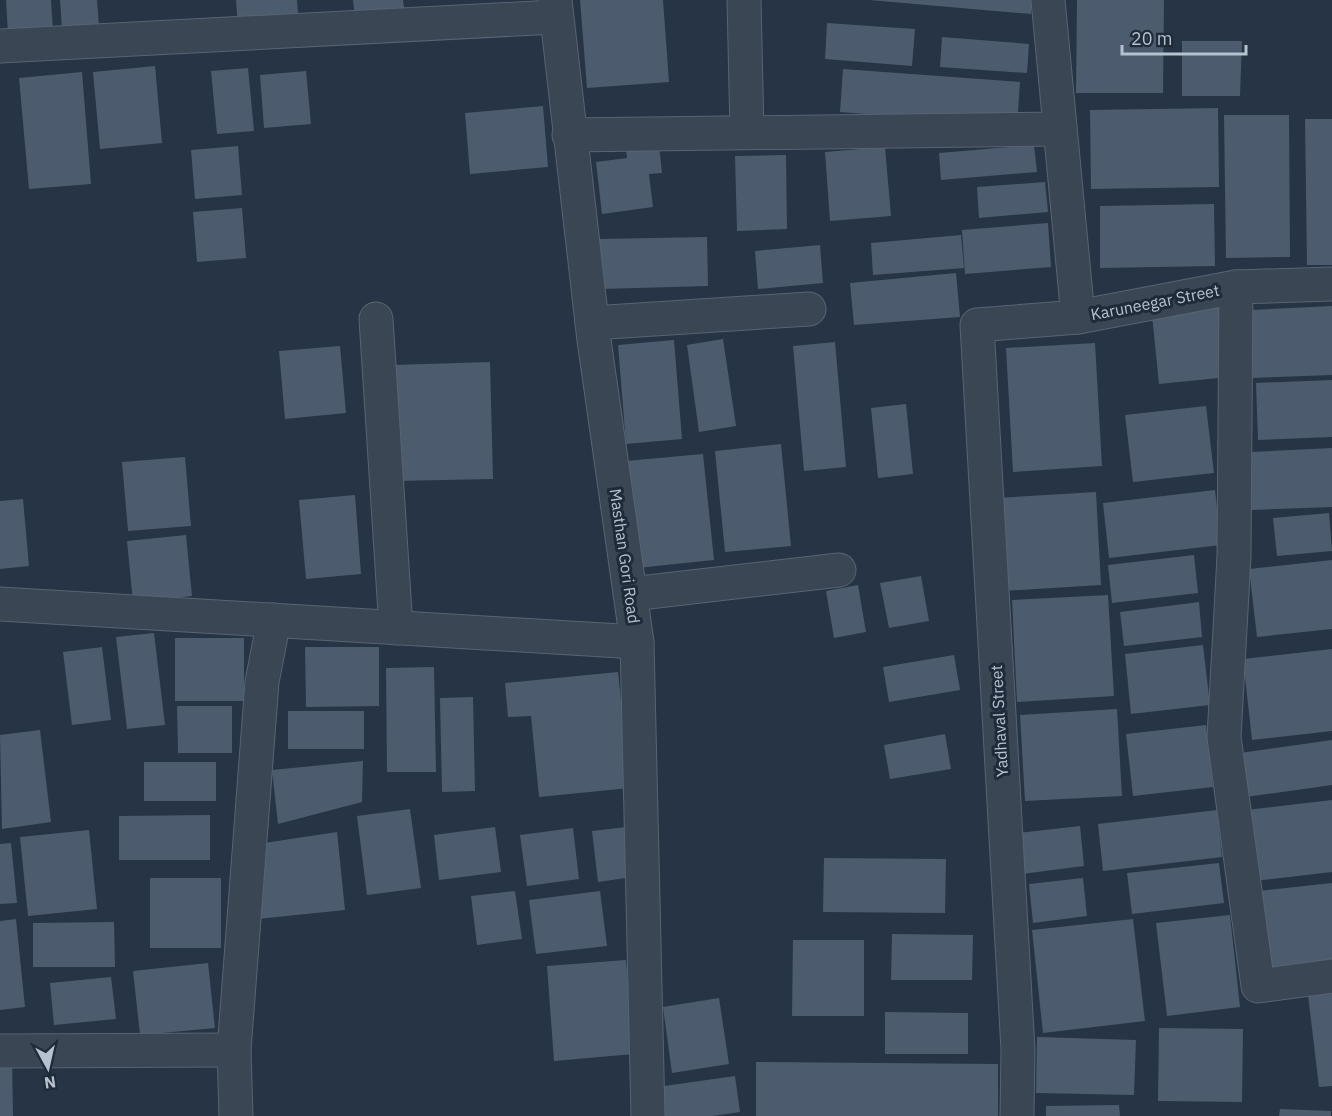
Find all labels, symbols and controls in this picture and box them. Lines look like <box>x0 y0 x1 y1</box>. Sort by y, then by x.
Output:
scale bar <box>1122 18 1246 56</box>
text: 20 m <box>1131 27 1173 50</box>
street label: Karuneegar Street <box>1089 280 1221 324</box>
street label: Masthan Gori Road <box>606 487 644 625</box>
street label: Yadhaval Street <box>986 664 1012 778</box>
north arrow <box>18 1038 78 1098</box>
text: N <box>43 1072 57 1094</box>

